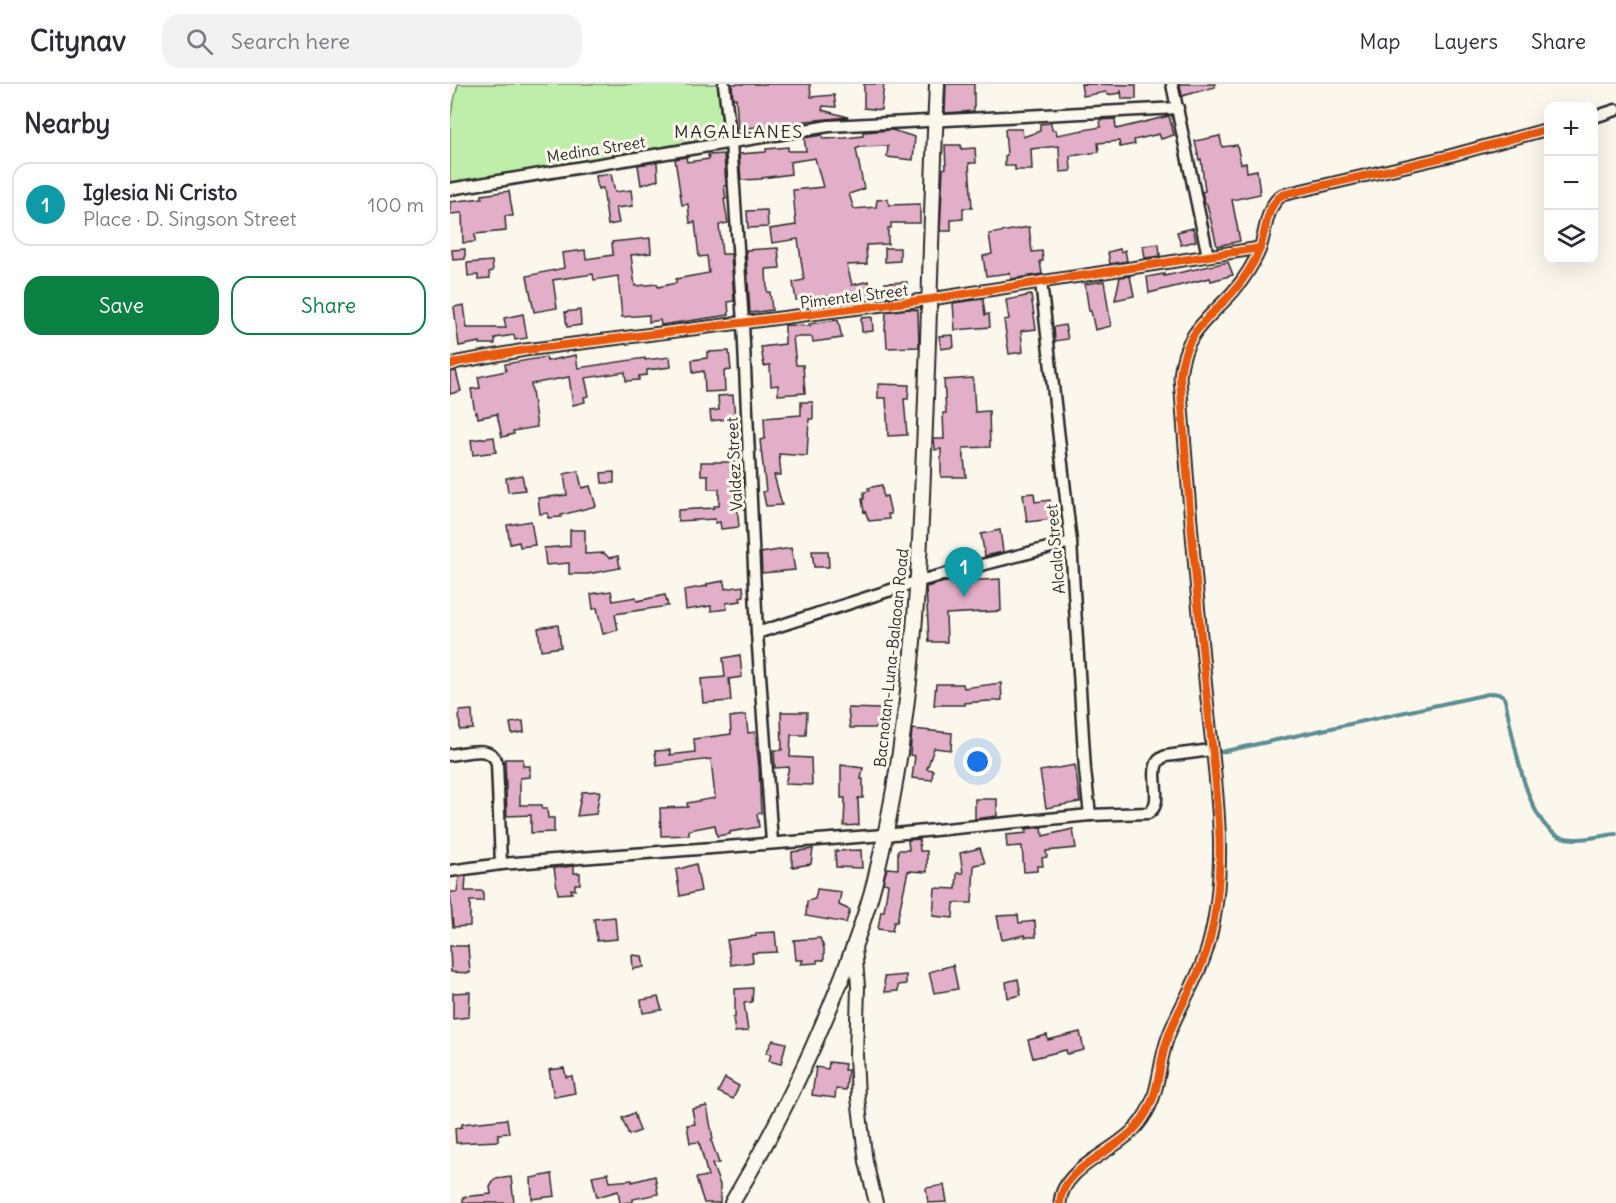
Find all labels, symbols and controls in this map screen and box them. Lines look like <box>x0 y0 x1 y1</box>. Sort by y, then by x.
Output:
search box <box>162 14 582 68</box>
text: Citynav <box>30 23 126 59</box>
icon: search <box>183 25 216 58</box>
text: Search here <box>231 27 350 55</box>
text: Map <box>1360 28 1400 55</box>
text: Layers <box>1433 28 1498 55</box>
text: Share <box>1531 28 1586 55</box>
map controls <box>1544 102 1598 264</box>
button: + <box>1544 102 1598 156</box>
text: Nearby <box>24 107 110 140</box>
district label: MAGALLANES <box>674 120 804 143</box>
street label: Medina Street <box>545 131 647 167</box>
button: − <box>1544 156 1598 210</box>
text: Iglesia Ni Cristo <box>83 178 237 206</box>
text: 1 <box>42 192 49 217</box>
text: 100 m <box>367 192 424 217</box>
text: Place · D. Singson Street <box>83 206 297 231</box>
button: layers <box>1544 210 1598 264</box>
button: Save <box>24 276 219 335</box>
button: Share <box>231 276 426 335</box>
street label: Pimentel Street <box>799 279 910 313</box>
street label: Valdez Street <box>722 416 746 512</box>
street label: Alcala Street <box>1041 503 1069 595</box>
street label: Bacnotan-Luna-Balaoan Road <box>870 547 912 769</box>
pin: 1 <box>944 548 984 597</box>
your location <box>963 747 992 776</box>

